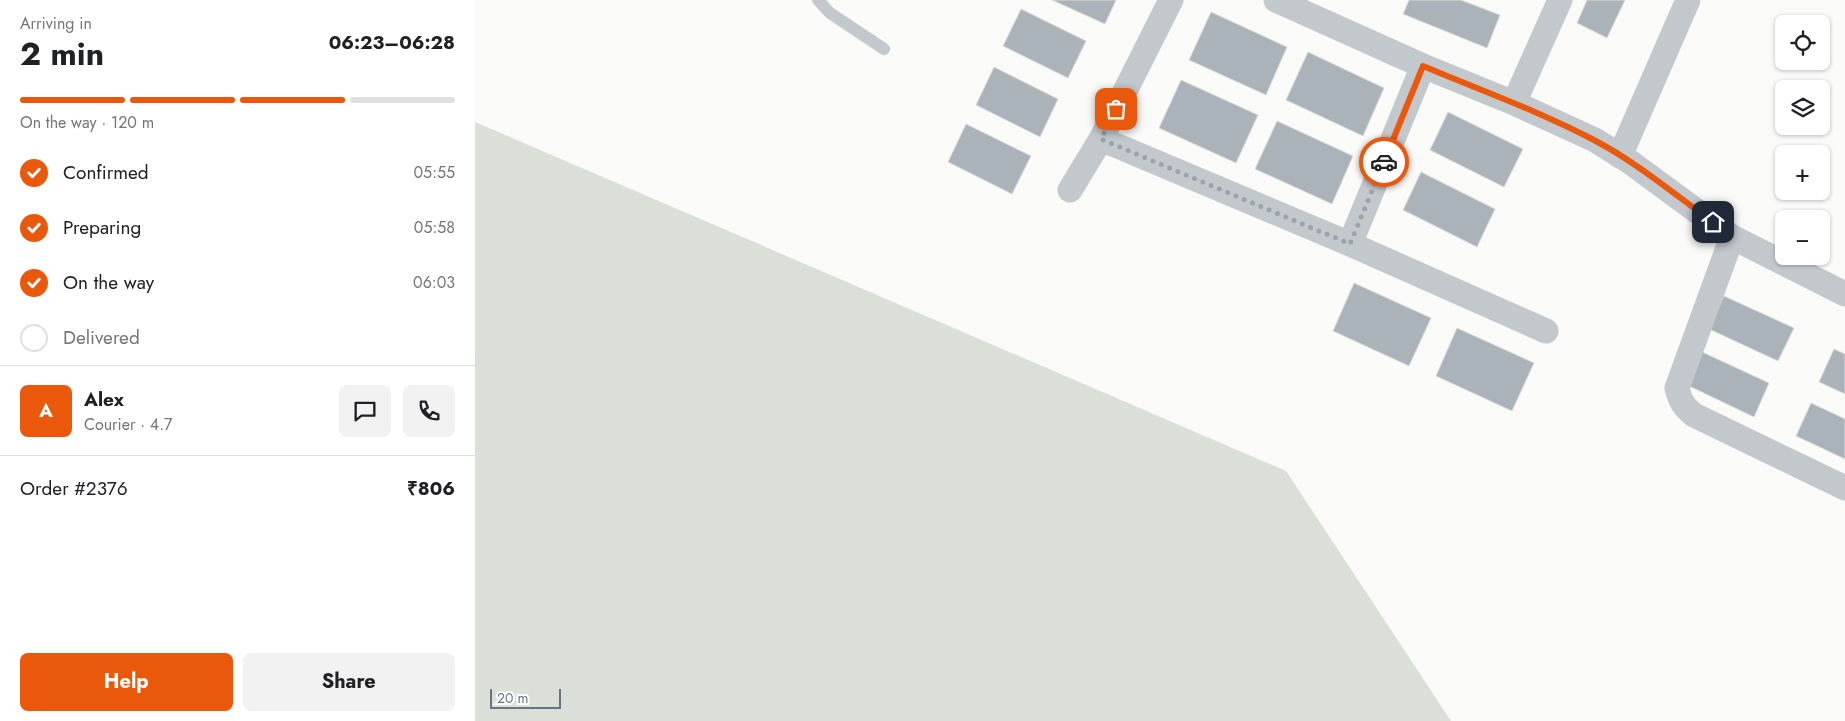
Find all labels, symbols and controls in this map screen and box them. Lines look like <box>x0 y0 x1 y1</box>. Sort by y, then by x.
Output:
text: Arriving in <box>20 12 92 35</box>
map controls <box>1775 15 1830 265</box>
button: locate <box>1775 15 1830 70</box>
text: 06:23–06:28 <box>329 29 455 56</box>
text: 2 min <box>20 31 104 77</box>
button: layers <box>1775 80 1830 135</box>
pin <box>1095 88 1137 130</box>
icon: bag <box>1102 95 1130 123</box>
text: On the way · 120 m <box>20 111 154 134</box>
courier <box>1359 137 1409 187</box>
button: + <box>1775 145 1830 200</box>
icon: car <box>1370 148 1398 176</box>
icon: check <box>20 159 48 187</box>
text: Confirmed <box>63 159 149 186</box>
text: 05:55 <box>414 161 455 184</box>
pin <box>1692 201 1734 243</box>
icon: home <box>1699 208 1727 236</box>
button: − <box>1775 210 1830 265</box>
icon: check <box>20 214 48 242</box>
text: Preparing <box>63 214 141 241</box>
text: 05:58 <box>414 216 455 239</box>
icon: check <box>20 269 48 297</box>
text: On the way <box>63 269 154 296</box>
text: 06:03 <box>413 271 455 294</box>
text: Delivered <box>63 324 140 351</box>
button: chat <box>339 385 391 437</box>
button: phone <box>403 385 455 437</box>
text: Alex <box>84 386 124 413</box>
text: A <box>39 397 53 424</box>
text: Courier · 4.7 <box>84 413 172 436</box>
text: Order #2376 <box>20 475 128 502</box>
text: ₹806 <box>407 475 455 502</box>
button: Help <box>20 653 233 711</box>
button: Share <box>243 653 455 711</box>
scale bar <box>490 686 561 709</box>
text: 20 m <box>497 688 529 708</box>

